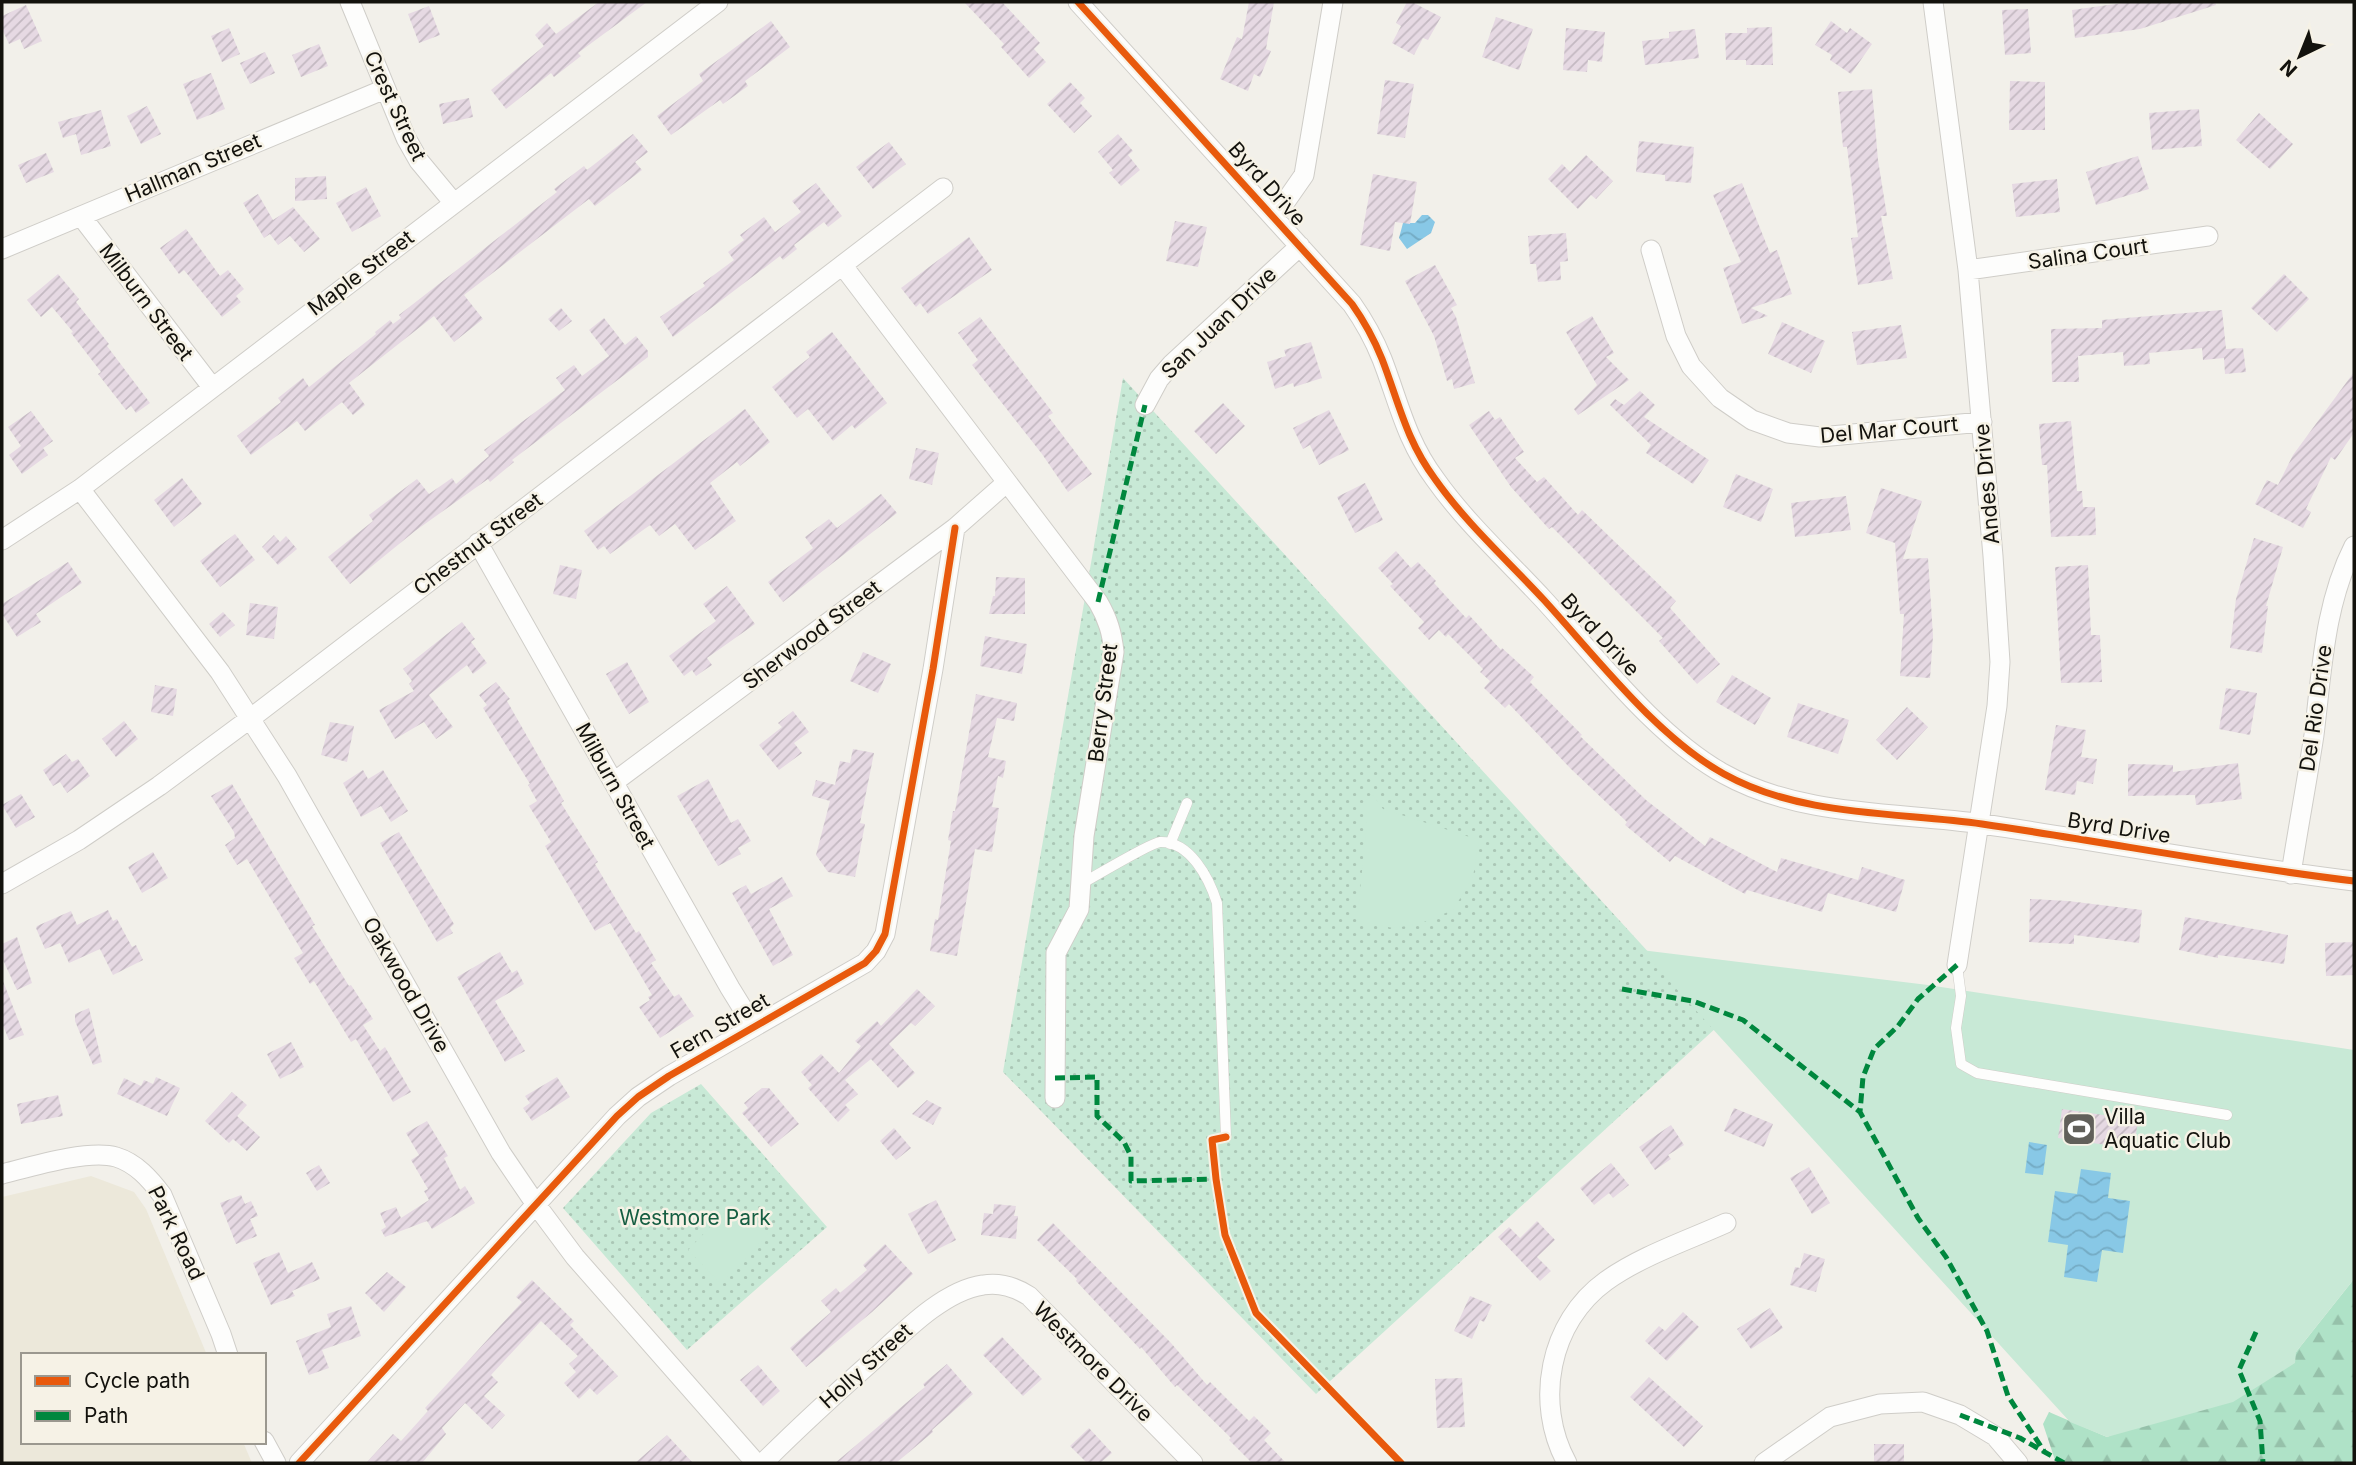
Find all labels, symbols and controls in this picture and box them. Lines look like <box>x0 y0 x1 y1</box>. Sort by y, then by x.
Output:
north arrow <box>2265 21 2335 91</box>
street label: Crest Street <box>359 47 432 165</box>
text: N <box>2276 55 2302 81</box>
street label: Hallman Street <box>121 128 265 207</box>
street label: Byrd Drive <box>1223 137 1311 231</box>
street label: Maple Street <box>303 225 419 321</box>
street label: Salina Court <box>2026 233 2150 274</box>
street label: Milburn Street <box>94 238 199 365</box>
street label: San Juan Drive <box>1156 261 1281 384</box>
street label: Del Mar Court <box>1819 411 1959 448</box>
street label: Andes Drive <box>1969 423 2004 545</box>
street label: Chestnut Street <box>408 487 547 600</box>
street label: Sherwood Street <box>738 575 886 695</box>
street label: Byrd Drive <box>1556 588 1645 681</box>
street label: Berry Street <box>1083 642 1122 764</box>
street label: Del Rio Drive <box>2294 643 2337 773</box>
street label: Milburn Street <box>571 718 660 853</box>
street label: Byrd Drive <box>2066 807 2172 848</box>
street label: Oakwood Drive <box>358 913 455 1057</box>
street label: Fern Street <box>666 987 774 1064</box>
place label: Villa Aquatic Club <box>2104 1104 2231 1153</box>
sports icon: Villa Aquatic Club <box>2060 1110 2098 1148</box>
street label: Park Road <box>143 1182 210 1284</box>
park label: Westmore Park <box>619 1205 771 1230</box>
street label: Westmore Drive <box>1028 1297 1158 1427</box>
street label: Holly Street <box>814 1318 917 1414</box>
legend <box>21 1353 266 1444</box>
text: Cycle path <box>84 1368 190 1393</box>
text: Path <box>84 1403 129 1428</box>

